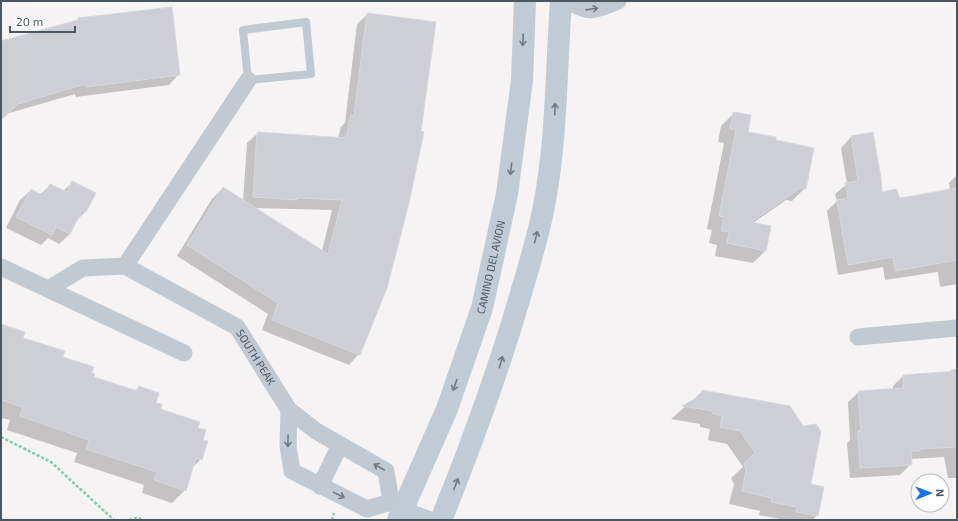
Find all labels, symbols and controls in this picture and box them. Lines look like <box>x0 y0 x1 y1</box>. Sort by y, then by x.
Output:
one-way arrow <box>586 5 599 13</box>
scale bar <box>10 8 75 34</box>
text: 20 m <box>16 14 43 28</box>
one-way arrow <box>520 33 527 46</box>
one-way arrow <box>551 103 558 116</box>
one-way arrow <box>507 162 514 175</box>
street label: CAMINO DEL AVION <box>473 219 507 316</box>
one-way arrow <box>533 231 541 244</box>
street label: SOUTH PEAK <box>234 327 279 388</box>
one-way arrow <box>498 356 505 369</box>
one-way arrow <box>451 378 458 391</box>
one-way arrow <box>284 434 292 447</box>
one-way arrow <box>373 463 385 471</box>
north arrow <box>910 473 950 513</box>
one-way arrow <box>452 478 460 490</box>
text: N <box>934 489 947 497</box>
one-way arrow <box>333 492 345 500</box>

